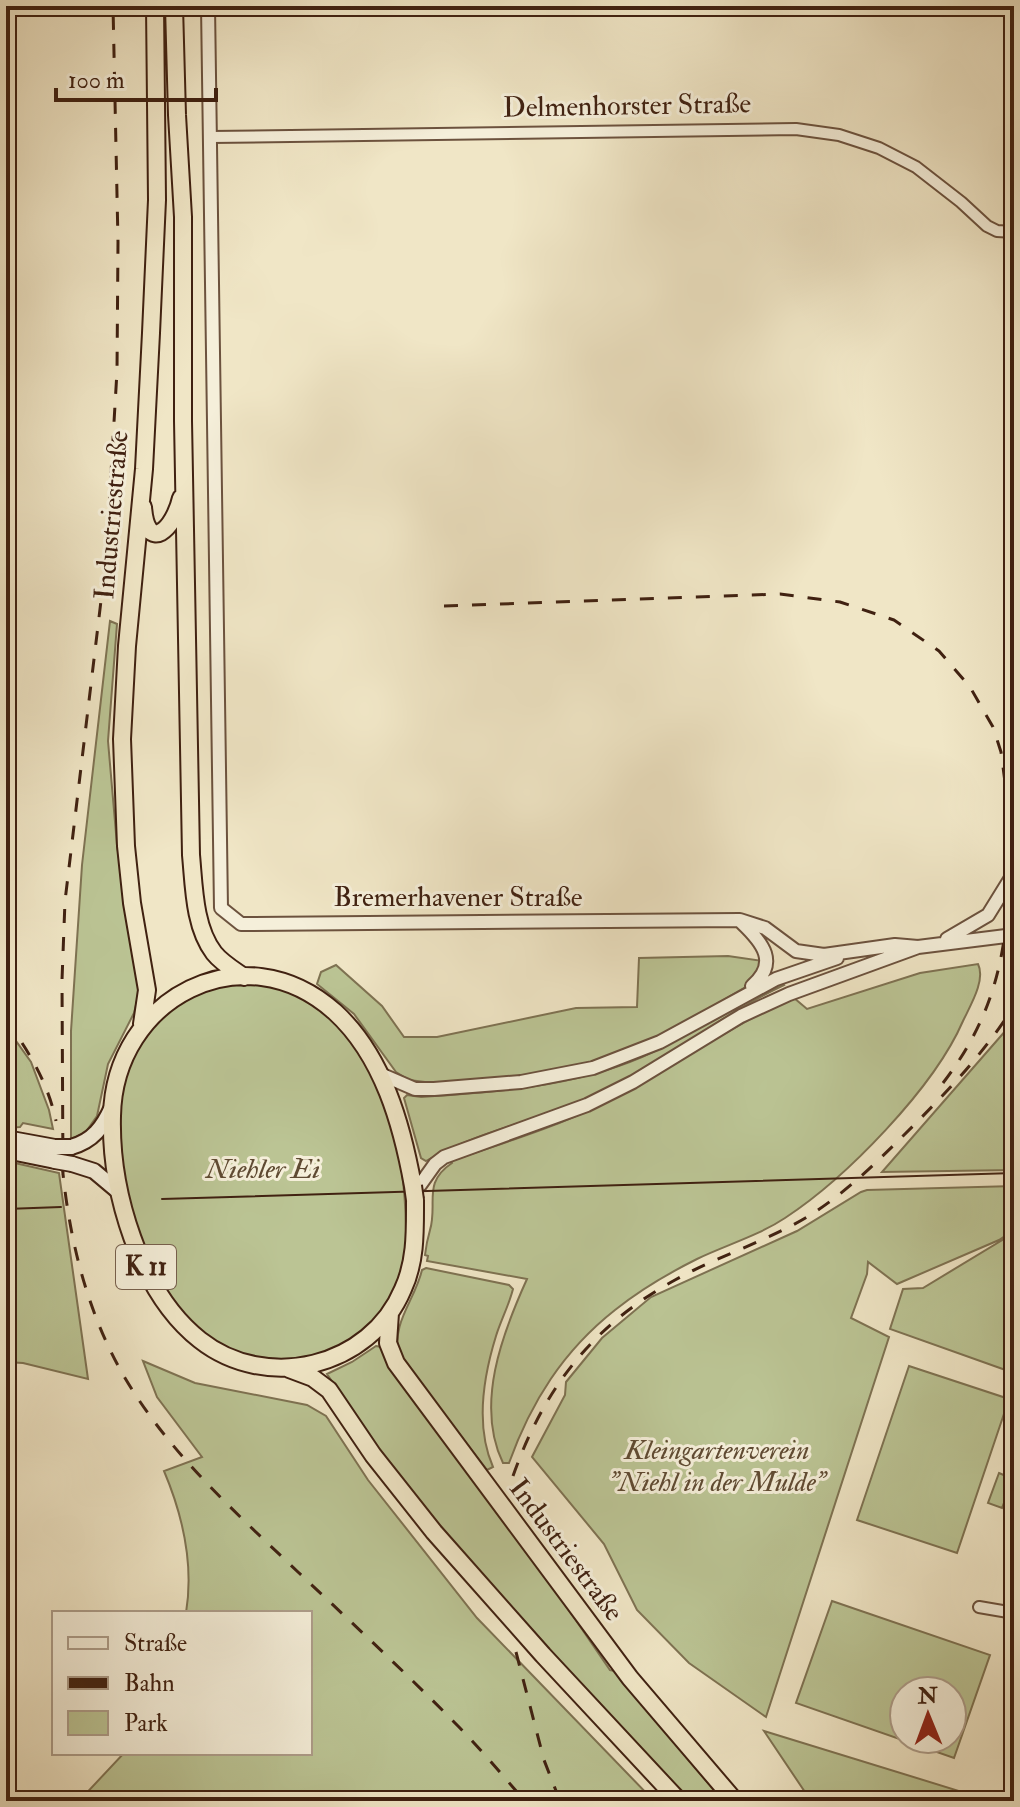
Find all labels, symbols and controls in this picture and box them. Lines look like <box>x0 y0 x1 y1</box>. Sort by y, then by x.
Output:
scale bar <box>56 52 216 102</box>
text: 100 m <box>68 65 125 96</box>
street label: Delmenhorster Straße <box>503 86 752 126</box>
street label: Industriestraße <box>87 429 137 601</box>
street label: Bremerhavener Straße <box>333 880 583 915</box>
park label: Niehler Ei <box>204 1152 320 1187</box>
road number: K 11 <box>116 1245 176 1289</box>
park label: Kleingartenverein "Niehl in der Mulde" <box>609 1433 829 1500</box>
street label: Industriestraße <box>501 1472 631 1628</box>
legend <box>52 1611 312 1755</box>
text: Straße <box>124 1628 187 1659</box>
text: Bahn <box>124 1668 175 1699</box>
north arrow <box>888 1675 968 1755</box>
text: N <box>917 1682 938 1710</box>
text: Park <box>124 1708 168 1739</box>

